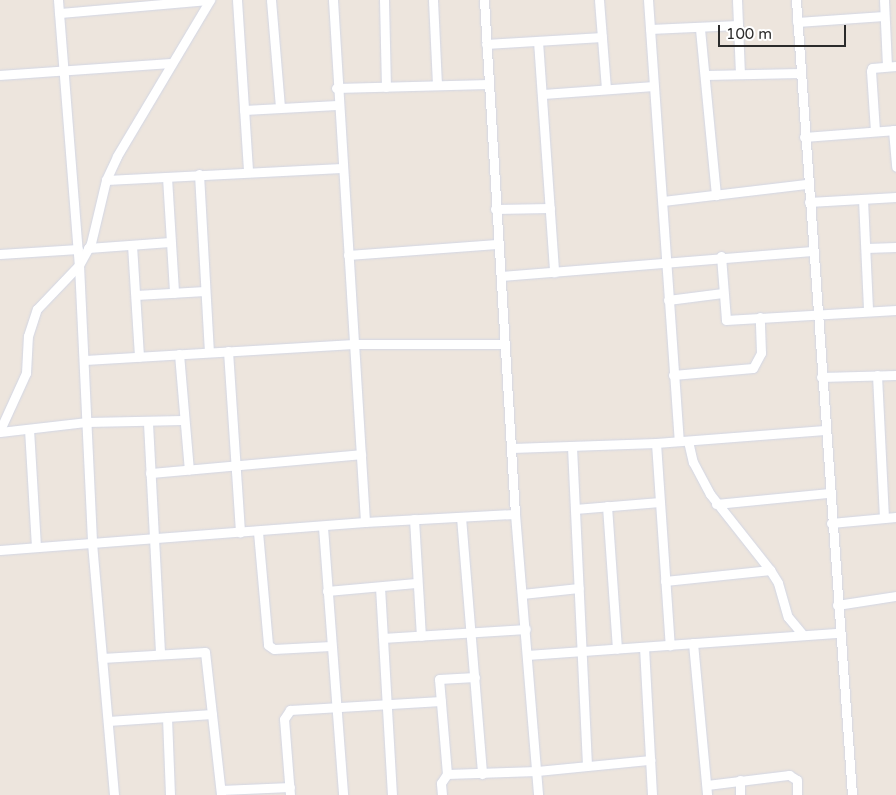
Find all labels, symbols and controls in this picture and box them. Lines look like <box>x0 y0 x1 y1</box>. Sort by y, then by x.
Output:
scale bar <box>721 15 848 47</box>
text: 100 m <box>726 25 772 43</box>

